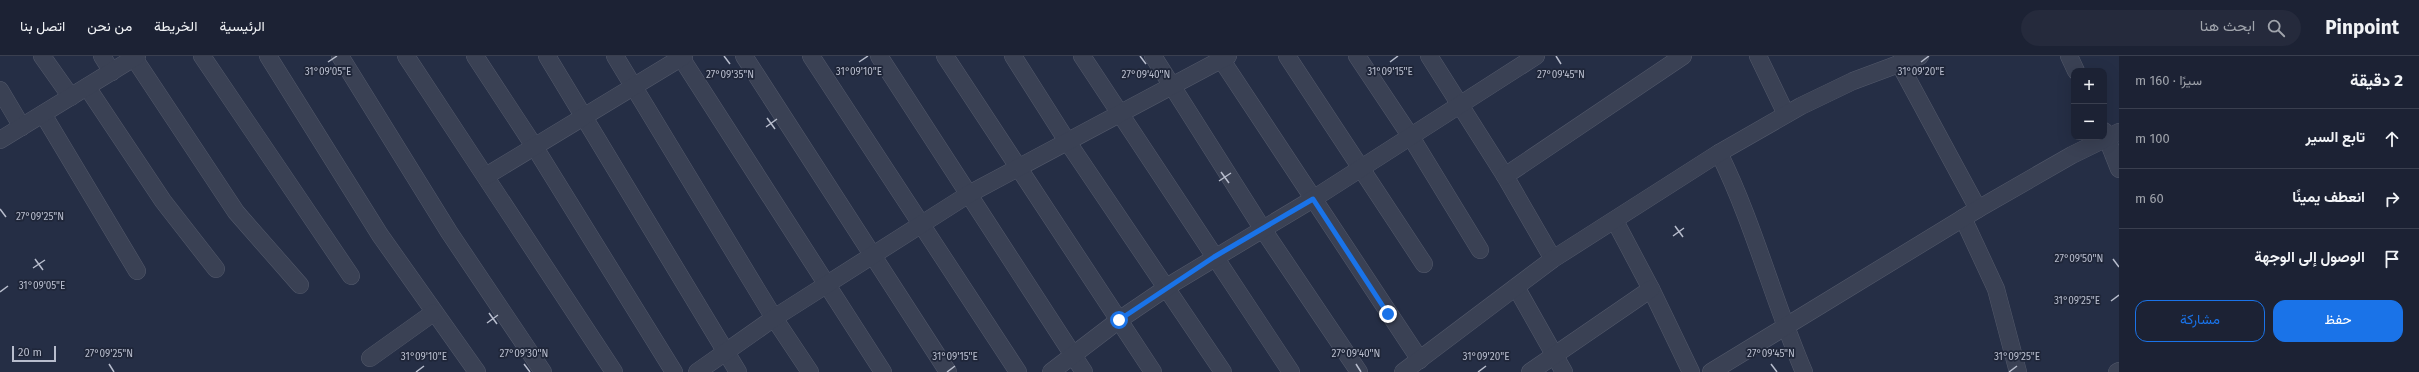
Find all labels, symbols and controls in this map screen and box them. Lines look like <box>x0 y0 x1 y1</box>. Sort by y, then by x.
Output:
search box <box>2021 10 2301 46</box>
text: Pinpoint <box>2325 16 2399 39</box>
text: ابحث هنا <box>2200 17 2255 35</box>
icon: search <box>2265 17 2287 39</box>
text: اتصل بنا <box>20 18 65 35</box>
text: من نحن <box>87 18 132 35</box>
text: الخريطة <box>154 18 197 35</box>
text: الرئيسية <box>219 18 265 35</box>
text: 31°09'05"E <box>305 66 351 78</box>
text: 31°09'10"E <box>836 66 882 78</box>
text: 31°09'15"E <box>1367 66 1413 78</box>
text: 31°09'20"E <box>1898 66 1945 78</box>
map controls <box>2071 68 2107 140</box>
button: + <box>2071 68 2107 104</box>
text: 27°09'35"N <box>706 69 754 81</box>
text: 27°09'40"N <box>1122 69 1170 81</box>
text: 27°09'45"N <box>1537 69 1585 81</box>
text: 2 دقيقة <box>2350 70 2403 91</box>
text: سيرًا · 160 m <box>2135 73 2202 88</box>
button: − <box>2071 104 2107 140</box>
text: تابع السير <box>2306 128 2365 146</box>
icon: ahead <box>2381 128 2403 150</box>
text: 100 m <box>2135 131 2170 146</box>
text: انعطف يمينًا <box>2292 188 2365 206</box>
icon: right <box>2381 188 2403 210</box>
text: 60 m <box>2135 191 2164 206</box>
text: 27°09'25"N <box>16 211 64 223</box>
text: الوصول إلى الوجهة <box>2254 248 2365 266</box>
icon: arrive <box>2381 248 2403 270</box>
text: 27°09'50"N <box>2055 253 2103 265</box>
text: 31°09'05"E <box>19 280 65 292</box>
text: 31°09'25"E <box>2054 295 2100 307</box>
button: مشاركة <box>2135 300 2265 342</box>
button: حفظ <box>2273 300 2403 342</box>
route end <box>1379 305 1397 323</box>
route start <box>1110 311 1128 329</box>
scale bar <box>12 344 56 363</box>
text: 20 m <box>18 346 42 359</box>
text: 27°09'25"N <box>85 348 133 360</box>
text: 27°09'30"N <box>500 348 548 360</box>
text: 27°09'40"N <box>1332 348 1380 360</box>
text: 27°09'45"N <box>1747 348 1795 360</box>
text: 31°09'10"E <box>401 351 447 363</box>
text: 31°09'15"E <box>932 351 978 363</box>
text: 31°09'20"E <box>1463 351 1510 363</box>
text: 31°09'25"E <box>1994 351 2040 363</box>

